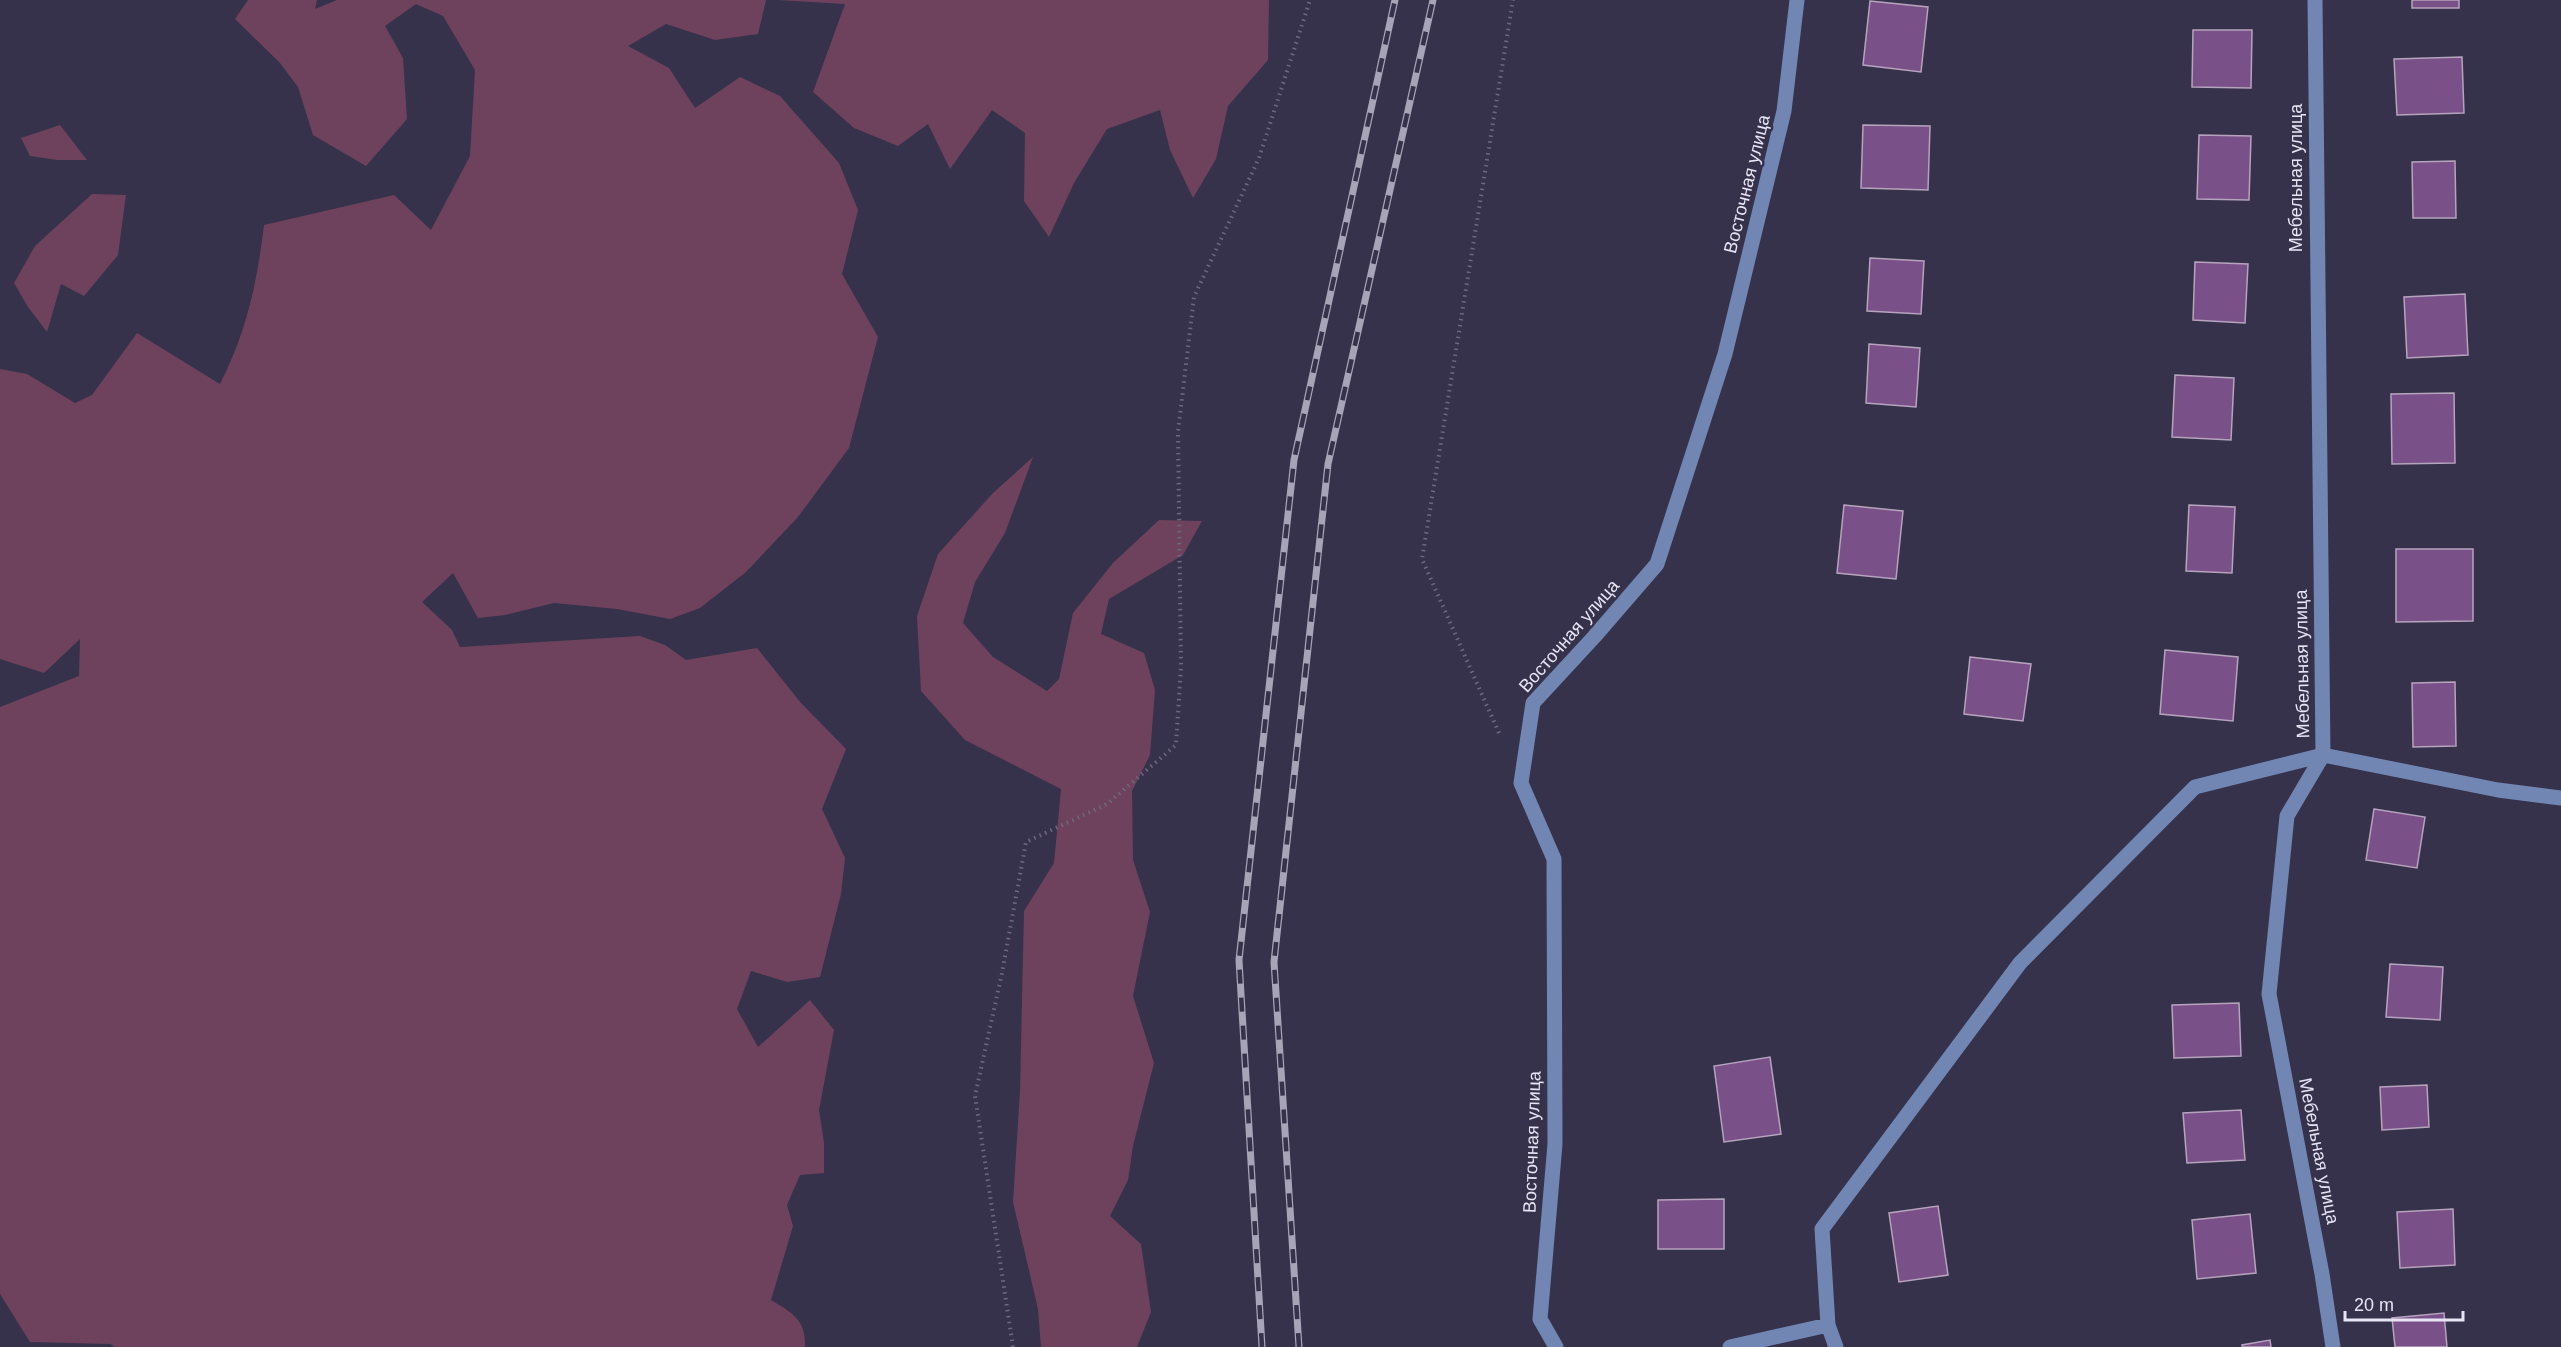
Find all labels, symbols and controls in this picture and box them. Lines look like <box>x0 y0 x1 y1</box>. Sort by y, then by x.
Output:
street label: Мебельная улица <box>2286 103 2306 252</box>
street label: Восточная улица <box>1720 112 1774 255</box>
street label: Восточная улица <box>1515 575 1624 696</box>
street label: Мебельная улица <box>2291 589 2313 738</box>
street label: Восточная улица <box>1520 1070 1545 1213</box>
street label: Мебельная улица <box>2295 1076 2343 1227</box>
scale bar <box>2345 1284 2464 1322</box>
text: 20 m <box>2354 1295 2394 1315</box>

